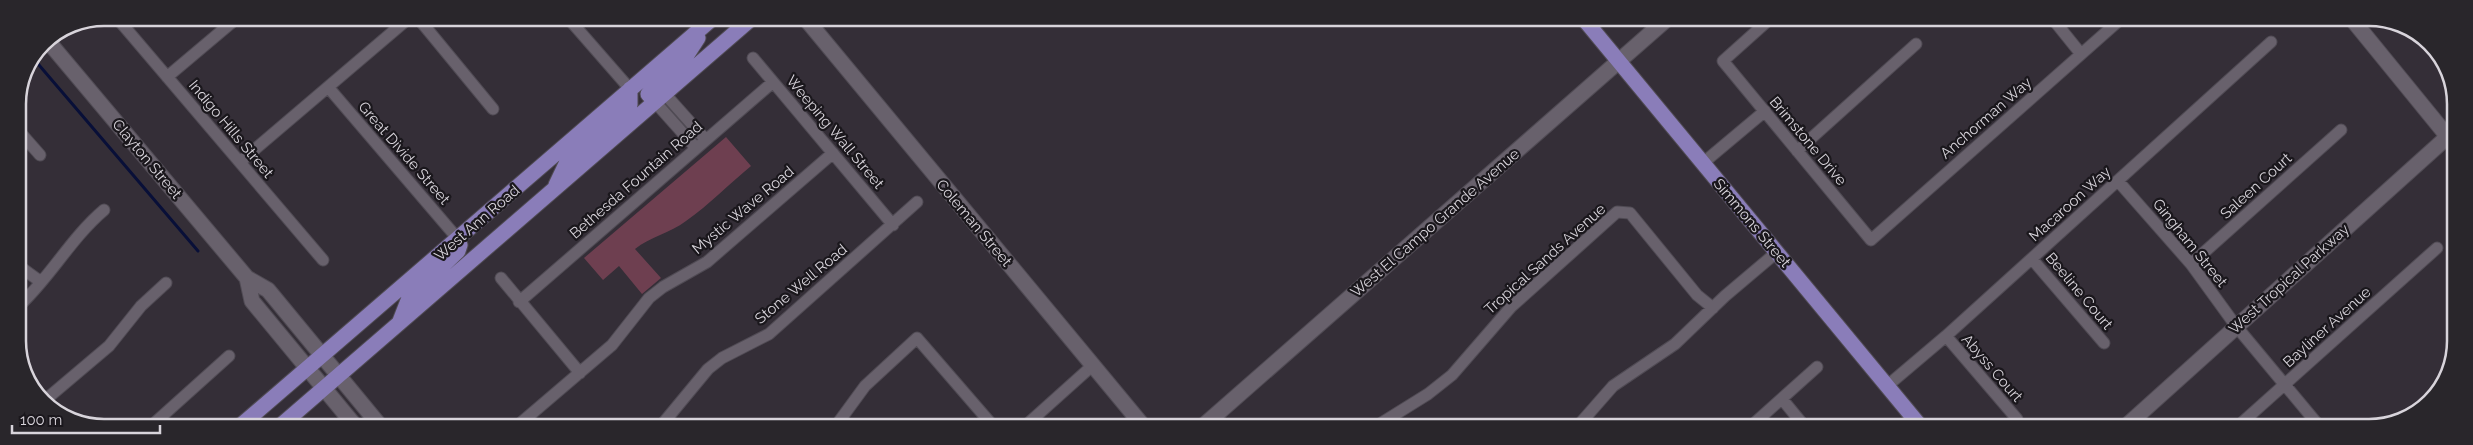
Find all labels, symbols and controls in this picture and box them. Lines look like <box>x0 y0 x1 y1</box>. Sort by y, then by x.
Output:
street label: Weeping Wall Street <box>782 72 888 192</box>
street label: Anchorman Way <box>1937 73 2035 163</box>
street label: Indigo Hills Street <box>185 76 277 182</box>
street label: Brimstone Drive <box>1766 93 1851 189</box>
street label: Great Divide Street <box>354 98 454 208</box>
street label: Clayton Street <box>108 116 186 202</box>
street label: Bethesda Fountain Road <box>566 118 706 242</box>
street label: West El Campo Grande Avenue <box>1347 145 1523 301</box>
street label: Saleen Court <box>2217 149 2295 223</box>
street label: Mystic Wave Road <box>688 162 798 258</box>
street label: Macaroon Way <box>2025 163 2115 245</box>
street label: Simmons Street <box>1710 175 1794 271</box>
street label: Coleman Street <box>932 176 1016 270</box>
street label: West Ann Road <box>431 181 523 265</box>
street label: Gingham Street <box>2149 195 2231 291</box>
street label: Tropical Sands Avenue <box>1481 200 1609 318</box>
street label: West Tropical Parkway <box>2225 220 2353 338</box>
street label: Stone Well Road <box>751 240 851 328</box>
street label: Beeline Court <box>2042 249 2116 333</box>
street label: Bayliner Avenue <box>2279 283 2375 371</box>
street label: Abyss Court <box>1958 330 2026 406</box>
scale bar <box>12 402 160 434</box>
text: 100 m <box>20 411 62 429</box>

